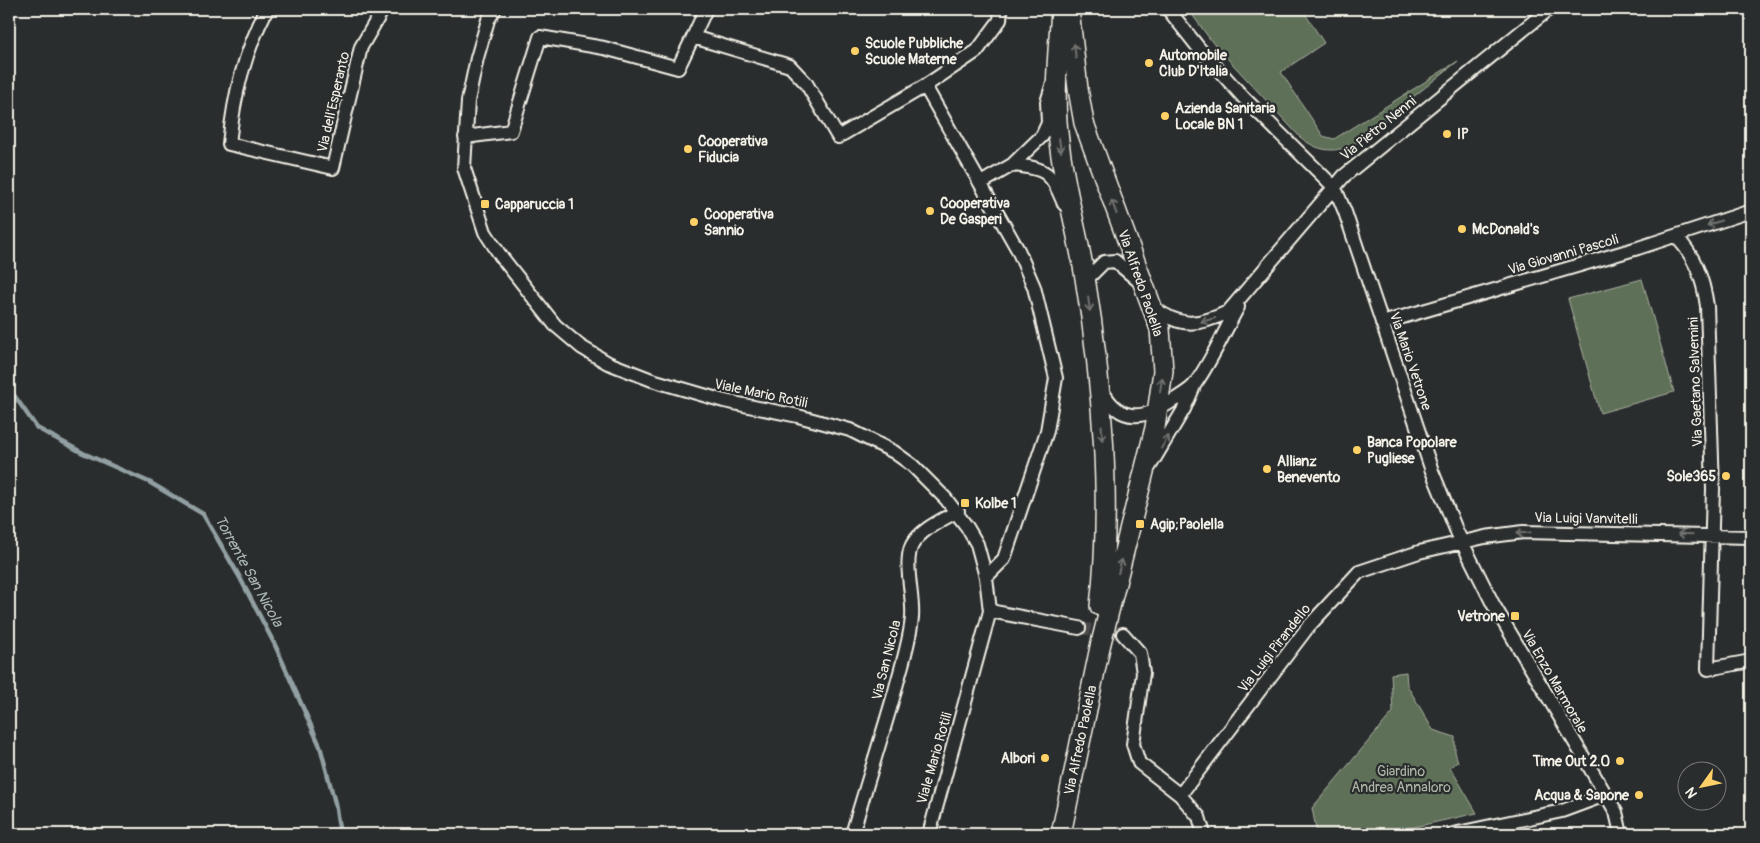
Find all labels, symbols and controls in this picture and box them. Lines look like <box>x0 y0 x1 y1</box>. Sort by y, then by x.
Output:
place label: Scuole Pubbliche Scuole Materne <box>865 35 964 68</box>
one-way arrow <box>1070 43 1080 59</box>
marker: Scuole Pubbliche Scuole Materne <box>849 45 861 57</box>
place label: Automobile Club D'Italia <box>1159 47 1228 80</box>
street label: Via dell'Esperanto <box>314 50 353 154</box>
marker: Automobile Club D'Italia <box>1143 57 1155 69</box>
street label: Via Pietro Nenni <box>1337 92 1420 164</box>
place label: Azienda Sanitaria Locale BN 1 <box>1175 100 1276 133</box>
marker: Azienda Sanitaria Locale BN 1 <box>1159 110 1171 122</box>
place label: IP <box>1457 126 1469 143</box>
marker: IP <box>1441 128 1453 140</box>
place label: Cooperativa Fiducia <box>698 133 768 166</box>
one-way arrow <box>1055 136 1065 152</box>
marker: Cooperativa Fiducia <box>682 143 694 155</box>
place label: Cooperativa De Gasperi <box>940 195 1010 228</box>
place label: Capparuccia 1 <box>495 196 574 213</box>
marker: Capparuccia 1 <box>479 198 491 210</box>
one-way arrow <box>1109 200 1118 215</box>
marker: Cooperativa De Gasperi <box>924 205 936 217</box>
place label: Cooperativa Sannio <box>704 206 774 239</box>
marker: Cooperativa Sannio <box>688 216 700 228</box>
one-way arrow <box>1706 219 1722 229</box>
place label: McDonald's <box>1472 221 1540 238</box>
marker: McDonald's <box>1456 223 1468 235</box>
street label: Via Alfredo Paolella <box>1114 227 1167 339</box>
street label: Via Giovanni Pascoli <box>1506 230 1621 278</box>
one-way arrow <box>1084 296 1094 312</box>
street label: Via Mario Vetrone <box>1386 310 1435 413</box>
one-way arrow <box>1201 315 1217 325</box>
street label: Via Gaetano Salvemini <box>1685 316 1706 447</box>
street label: Viale Mario Rotili <box>713 375 810 412</box>
one-way arrow <box>1156 377 1166 393</box>
one-way arrow <box>1097 425 1106 441</box>
one-way arrow <box>1160 434 1170 449</box>
place label: Banca Popolare Pugliese <box>1367 434 1458 467</box>
marker: Banca Popolare Pugliese <box>1351 444 1363 456</box>
place label: Allianz Benevento <box>1277 453 1341 486</box>
marker: Allianz Benevento <box>1261 463 1273 475</box>
place label: Sole365 <box>1667 468 1716 485</box>
marker: Sole365 <box>1720 470 1732 482</box>
place label: Kolbe 1 <box>975 495 1017 512</box>
marker: Kolbe 1 <box>959 497 971 509</box>
street label: Via Luigi Vanvitelli <box>1534 509 1638 528</box>
water label: Torrente San Nicola <box>210 512 287 631</box>
place label: Agip;Paolella <box>1150 516 1224 533</box>
marker: Agip;Paolella <box>1134 518 1146 530</box>
one-way arrow <box>1515 528 1531 537</box>
one-way arrow <box>1677 530 1693 539</box>
one-way arrow <box>1116 558 1125 574</box>
street label: Via Luigi Pirandello <box>1235 600 1315 696</box>
place label: Vetrone <box>1457 608 1506 625</box>
marker: Vetrone <box>1509 610 1521 622</box>
street label: Via San Nicola <box>868 618 905 702</box>
street label: Via Enzo Marmorale <box>1518 626 1591 736</box>
street label: Via Alfredo Paolella <box>1061 684 1100 797</box>
street label: Viale Mario Rotili <box>913 710 956 806</box>
place label: Albori <box>1001 750 1035 767</box>
marker: Albori <box>1039 752 1051 764</box>
place label: Time Out 2.0 <box>1532 753 1610 770</box>
marker: Time Out 2.0 <box>1614 755 1626 767</box>
north arrow <box>1678 760 1728 810</box>
park label: Giardino Andrea Annaloro <box>1351 763 1451 796</box>
text: N <box>1682 784 1701 801</box>
place label: Acqua & Sapone <box>1534 787 1630 804</box>
marker: Acqua & Sapone <box>1633 789 1645 801</box>

